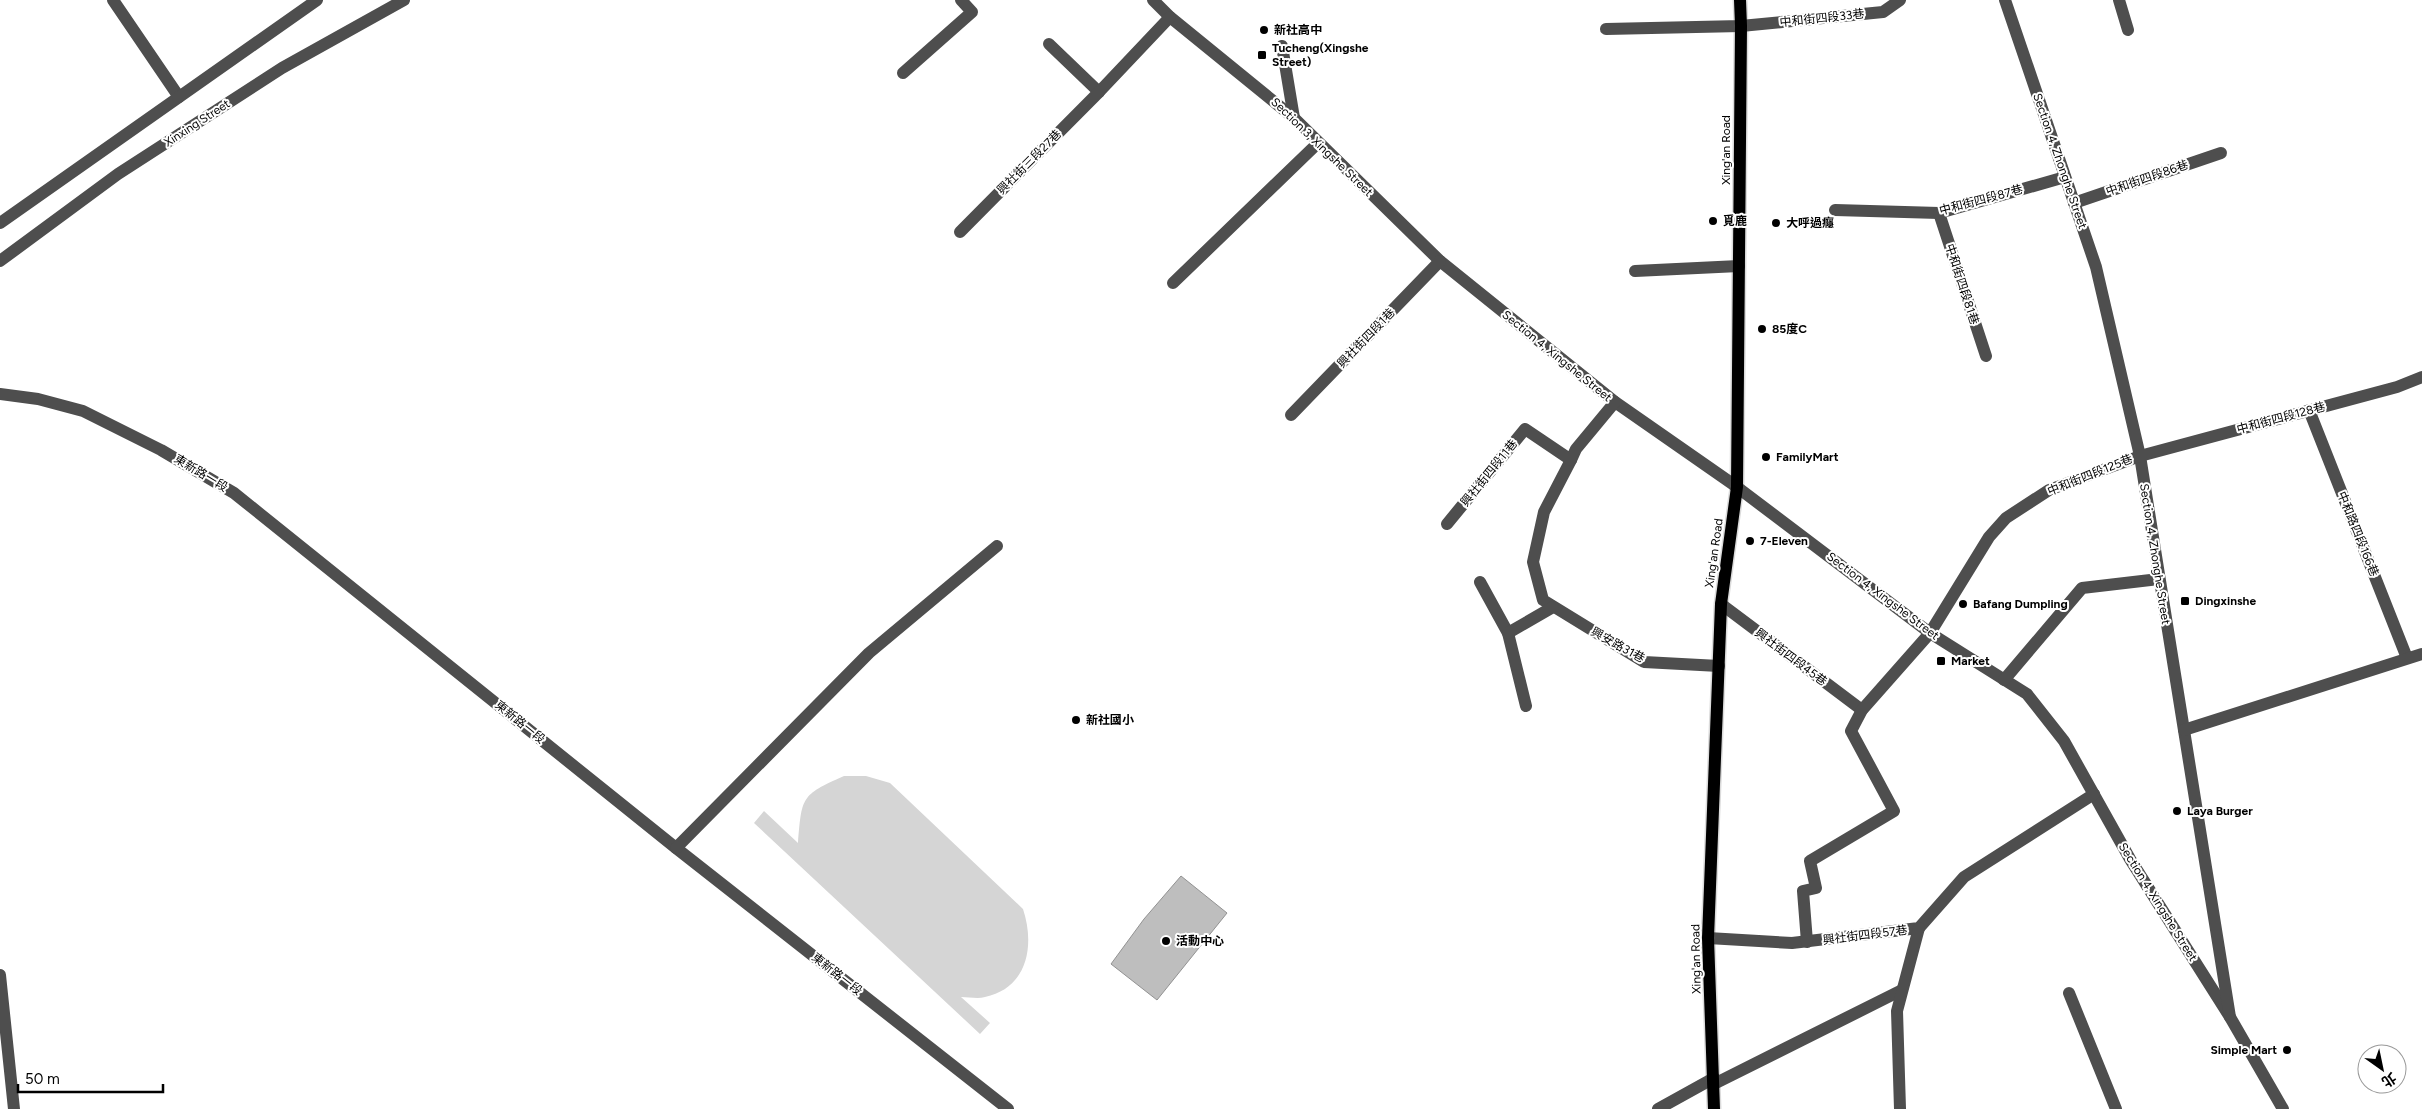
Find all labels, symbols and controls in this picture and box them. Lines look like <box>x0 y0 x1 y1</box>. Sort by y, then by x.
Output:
street label: 中和街四段33巷 <box>1779 7 1865 29</box>
place label: 新社高中 <box>1274 23 1322 37</box>
marker: 新社高中 <box>1258 24 1270 36</box>
place label: Tucheng(Xingshe Street) <box>1272 41 1369 69</box>
marker: Tucheng(Xingshe Street) <box>1256 49 1268 61</box>
street label: Section 4, Zhonghe Street <box>2030 91 2090 231</box>
street label: Section 3, Xingshe Street <box>1268 95 1376 200</box>
street label: Xinxing Street <box>161 96 233 149</box>
street label: Xing'an Road <box>1719 115 1733 185</box>
street label: 興社街三段27巷 <box>994 127 1064 197</box>
street label: 中和街四段86巷 <box>2104 157 2190 199</box>
street label: 中和街四段87巷 <box>1938 182 2024 218</box>
place label: 覓鹿 <box>1723 214 1747 228</box>
marker: 覓鹿 <box>1707 215 1719 227</box>
place label: 大呼過癮 <box>1786 216 1834 230</box>
marker: 大呼過癮 <box>1770 217 1782 229</box>
street label: 中和街四段81巷 <box>1942 242 1982 326</box>
street label: 興社街四段1巷 <box>1334 305 1398 371</box>
street label: Section 4, Xingshe Street <box>1499 308 1615 405</box>
place label: 85度C <box>1772 322 1807 336</box>
marker: 85度C <box>1756 323 1768 335</box>
street label: 中和街四段128巷 <box>2235 399 2327 437</box>
street label: 興社街四段11巷 <box>1458 437 1520 509</box>
place label: FamilyMart <box>1776 450 1839 464</box>
marker: FamilyMart <box>1760 451 1772 463</box>
street label: 東新路一段 <box>172 452 230 494</box>
street label: 中和街四段125巷 <box>2045 452 2135 498</box>
street label: Section 4, Zhonghe Street <box>2137 483 2173 626</box>
street label: 中和路四段166巷 <box>2335 489 2381 579</box>
street label: Xing'an Road <box>1702 518 1726 588</box>
place label: 7-Eleven <box>1760 534 1808 548</box>
marker: 7-Eleven <box>1744 535 1756 547</box>
street label: Section 4, Xingshe Street <box>1824 549 1942 643</box>
place label: Dingxinshe <box>2195 594 2256 608</box>
marker: Dingxinshe <box>2179 595 2191 607</box>
place label: Bafang Dumpling <box>1973 597 2068 611</box>
marker: Bafang Dumpling <box>1957 598 1969 610</box>
street label: 興安路31巷 <box>1589 624 1647 666</box>
street label: 興社街四段45巷 <box>1752 625 1830 689</box>
place label: Market <box>1951 654 1990 668</box>
marker: Market <box>1935 655 1947 667</box>
street label: 東新路一段 <box>492 698 548 746</box>
place label: 新社國小 <box>1086 713 1134 727</box>
marker: 新社國小 <box>1070 714 1082 726</box>
place label: Laya Burger <box>2187 804 2253 818</box>
marker: Laya Burger <box>2171 805 2183 817</box>
street label: Section 4, Xingshe Street <box>2116 840 2200 964</box>
street label: 興社街四段57巷 <box>1822 923 1908 947</box>
street label: Xing'an Road <box>1688 924 1704 994</box>
place label: 活動中心 <box>1176 934 1224 948</box>
marker: 活動中心 <box>1160 935 1172 947</box>
street label: 東新路一段 <box>809 950 865 998</box>
place label: Simple Mart <box>2210 1043 2277 1057</box>
marker: Simple Mart <box>2281 1044 2293 1056</box>
north arrow <box>2357 1044 2407 1094</box>
scale bar <box>18 1062 162 1094</box>
text: 北 <box>2378 1069 2399 1090</box>
text: 50 m <box>25 1070 60 1088</box>

